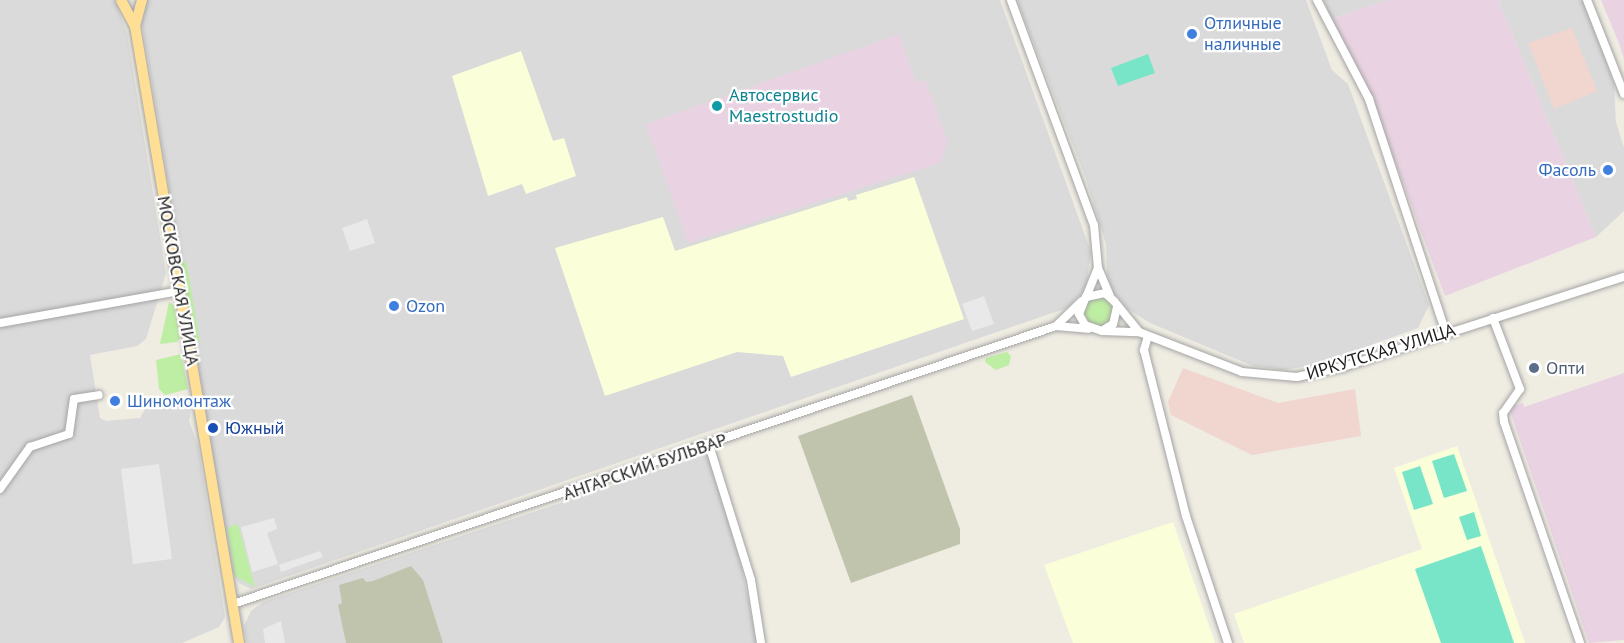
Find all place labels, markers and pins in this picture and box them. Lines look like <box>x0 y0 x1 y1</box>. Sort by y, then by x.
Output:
place label: Отличные наличные <box>1204 13 1282 56</box>
marker: Отличные наличные <box>1185 27 1199 41</box>
place label: Автосервис Maestrostudio <box>729 85 838 128</box>
marker: Автосервис Maestrostudio <box>710 99 724 113</box>
place label: Фасоль <box>1538 159 1596 181</box>
marker: Фасоль <box>1601 163 1615 177</box>
place label: Ozon <box>406 295 445 317</box>
marker: Ozon <box>387 299 401 313</box>
place label: Опти <box>1546 357 1585 379</box>
marker: Опти <box>1527 361 1541 375</box>
place label: Шиномонтаж <box>127 390 231 412</box>
marker: Шиномонтаж <box>108 394 122 408</box>
place label: Южный <box>225 417 284 439</box>
marker: Южный <box>206 421 220 435</box>

